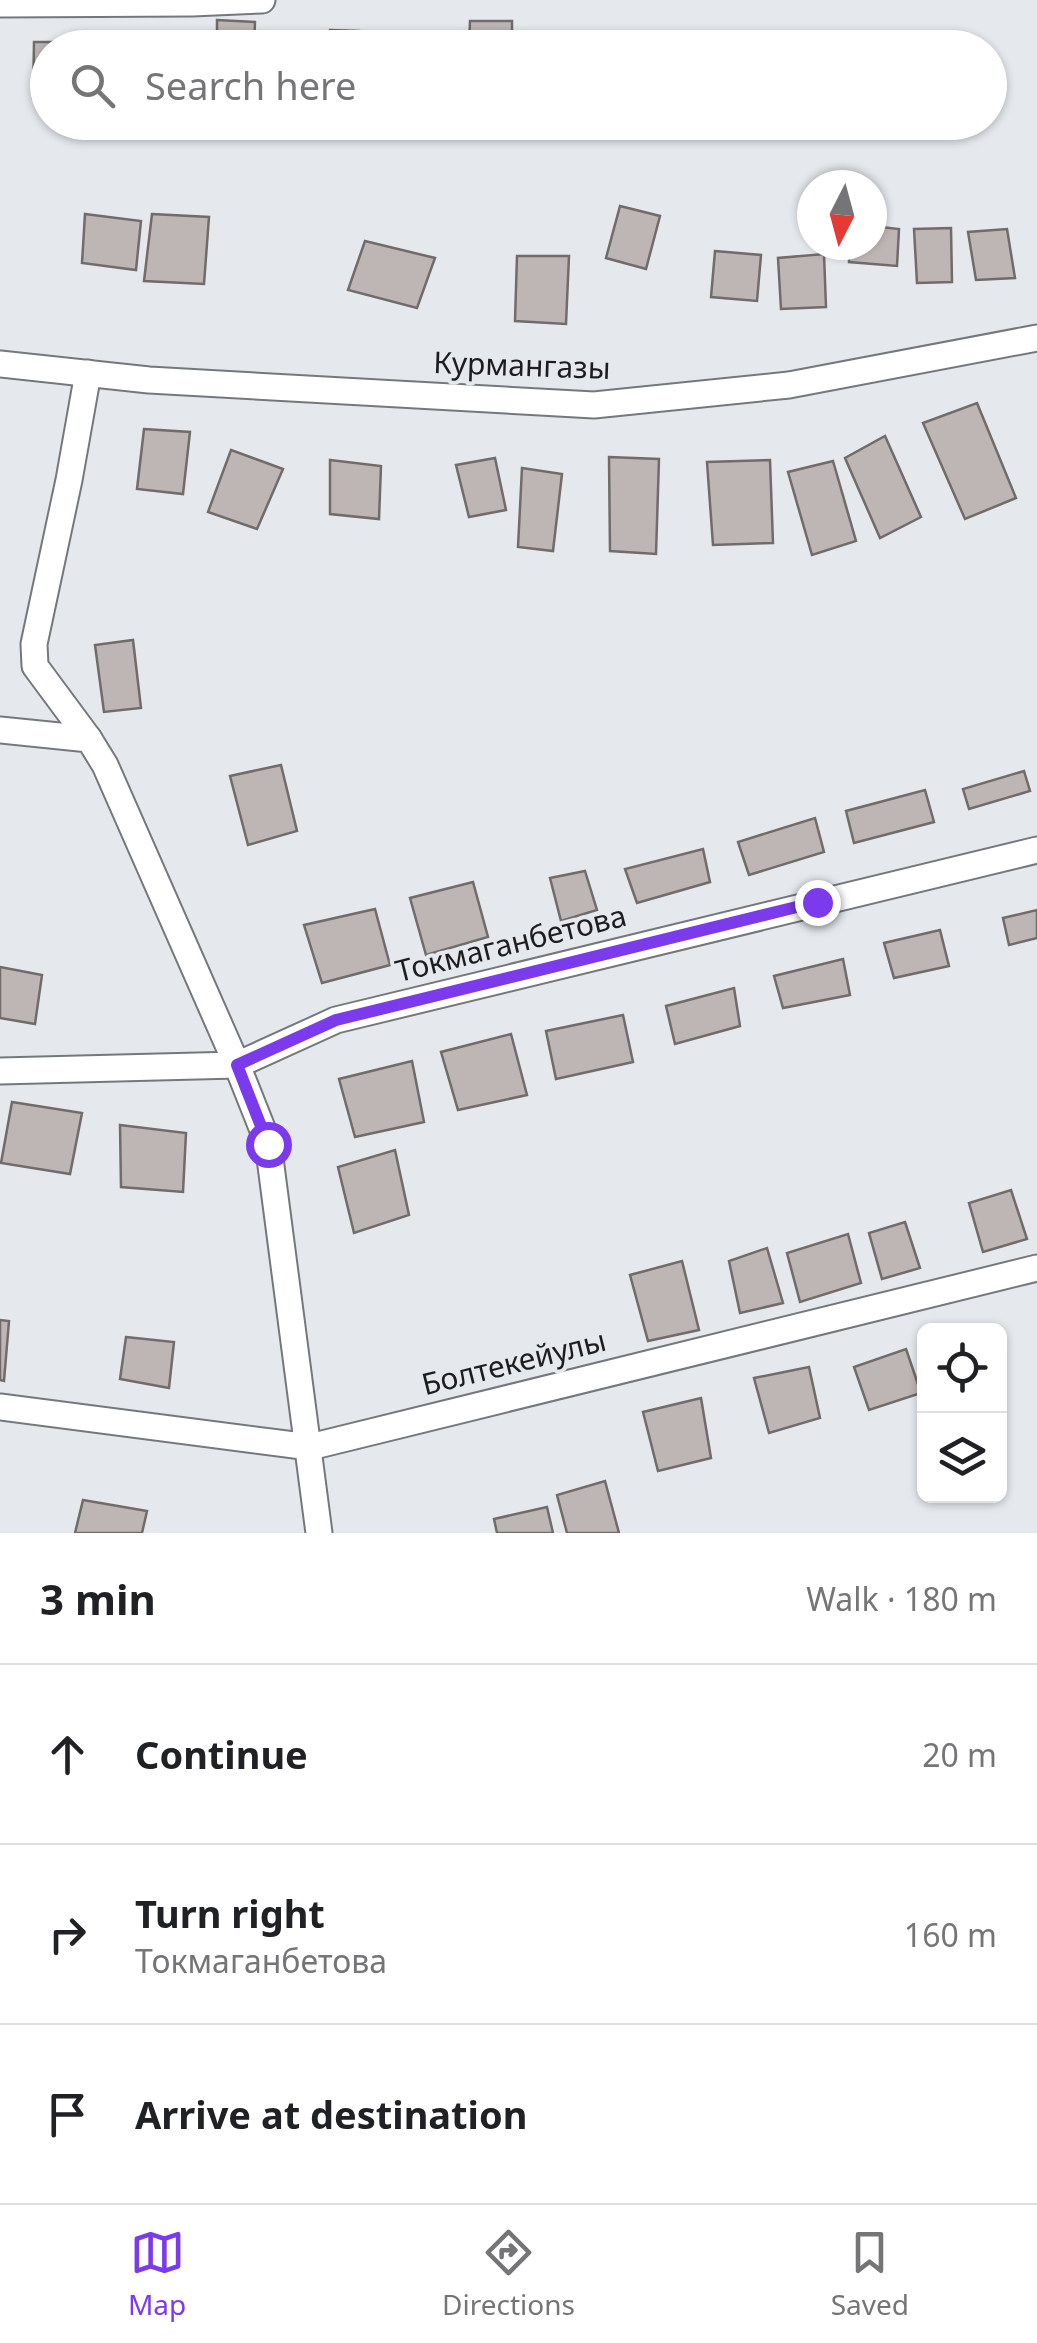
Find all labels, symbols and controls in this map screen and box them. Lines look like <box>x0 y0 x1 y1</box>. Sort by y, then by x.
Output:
search box <box>30 30 1007 140</box>
icon: search <box>65 58 120 113</box>
text: Search here <box>145 59 356 111</box>
north arrow <box>797 170 887 260</box>
street label: Курмангазы <box>433 341 611 388</box>
route end <box>795 880 841 926</box>
street label: Токмаганбетова <box>391 894 630 991</box>
route start <box>246 1122 292 1168</box>
street label: Болтекейулы <box>417 1319 610 1404</box>
map controls <box>917 1323 1007 1503</box>
button: locate <box>917 1323 1007 1413</box>
button: layers <box>917 1413 1007 1503</box>
text: 3 min <box>40 1570 156 1627</box>
text: Walk · 180 m <box>806 1577 997 1620</box>
icon: ahead <box>40 1727 95 1782</box>
text: Continue <box>135 1728 308 1780</box>
text: 20 m <box>922 1733 997 1776</box>
text: Turn right <box>135 1887 325 1939</box>
icon: right <box>40 1907 95 1962</box>
text: 160 m <box>904 1913 997 1956</box>
text: Токмаганбетова <box>135 1939 387 1982</box>
icon: arrive <box>40 2087 95 2142</box>
text: Arrive at destination <box>135 2088 527 2140</box>
tab: Map <box>128 2225 186 2323</box>
tab: Directions <box>442 2225 575 2323</box>
tab: Saved <box>831 2225 909 2323</box>

